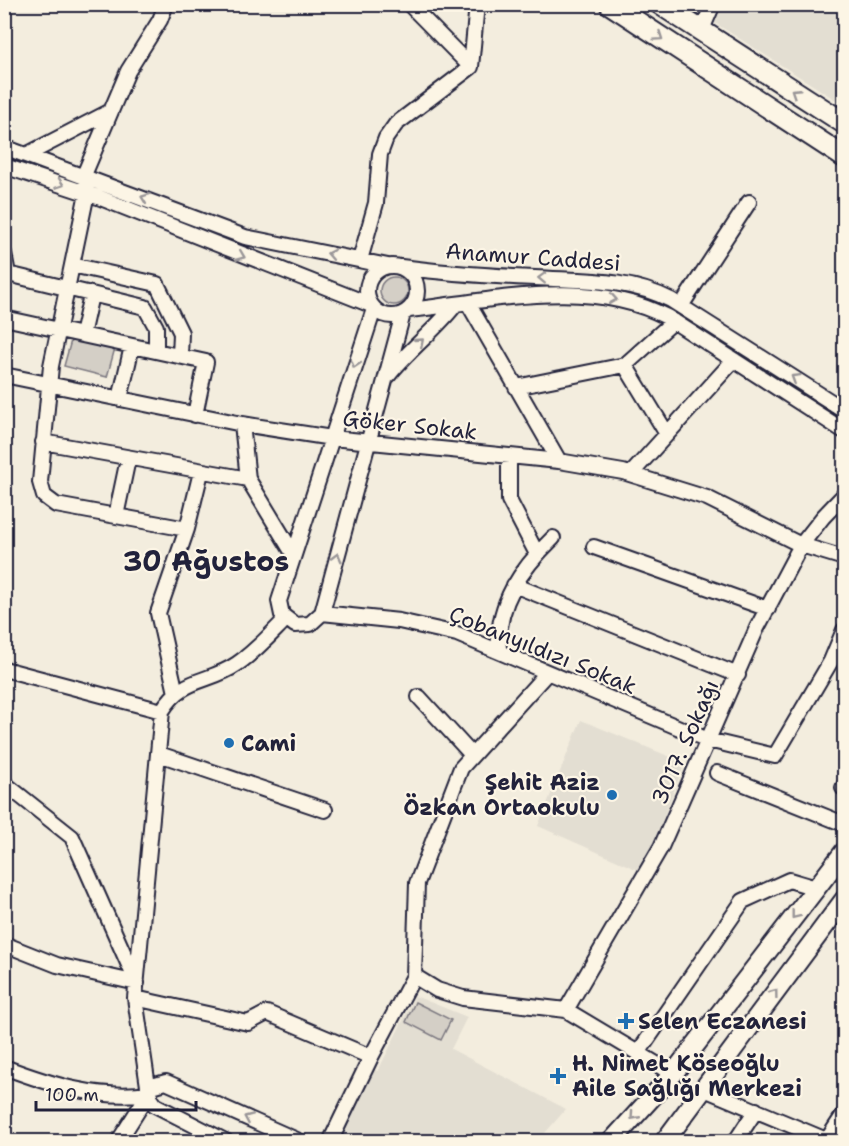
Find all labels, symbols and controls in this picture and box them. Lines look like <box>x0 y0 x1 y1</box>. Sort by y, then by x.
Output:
one-way arrow <box>652 30 663 41</box>
one-way arrow <box>791 87 801 99</box>
one-way arrow <box>54 177 65 190</box>
one-way arrow <box>140 193 151 205</box>
street label: Anamur Caddesi <box>445 236 621 278</box>
one-way arrow <box>326 248 336 261</box>
one-way arrow <box>235 249 246 261</box>
one-way arrow <box>537 272 546 285</box>
one-way arrow <box>608 292 618 304</box>
one-way arrow <box>413 338 424 349</box>
one-way arrow <box>350 358 362 369</box>
one-way arrow <box>791 374 801 386</box>
street label: Göker Sokak <box>341 404 479 446</box>
district label: 30 Ağustos <box>123 542 289 580</box>
one-way arrow <box>330 552 342 563</box>
street label: Çobanyıldızı Sokak <box>445 599 641 701</box>
street label: 3017. Sokağı <box>645 675 725 809</box>
place label: Cami <box>241 729 296 758</box>
marker: Cami <box>222 736 236 750</box>
place label: Şehit Aziz Özkan Ortaokulu <box>403 768 600 822</box>
marker: Şehit Aziz Özkan Ortaokulu <box>605 788 619 802</box>
one-way arrow <box>792 908 803 919</box>
one-way arrow <box>767 989 778 1000</box>
place label: Selen Eczanesi <box>638 1007 807 1036</box>
marker: Selen Eczanesi <box>619 1014 633 1028</box>
place label: H. Nimet Köseoğlu Aile Sağlığı Merkezi <box>572 1049 802 1103</box>
marker: H. Nimet Köseoğlu Aile Sağlığı Merkezi <box>549 1067 567 1085</box>
scale bar <box>36 1074 196 1112</box>
text: 100 m <box>45 1083 99 1107</box>
one-way arrow <box>630 1109 641 1120</box>
one-way arrow <box>243 1113 254 1125</box>

